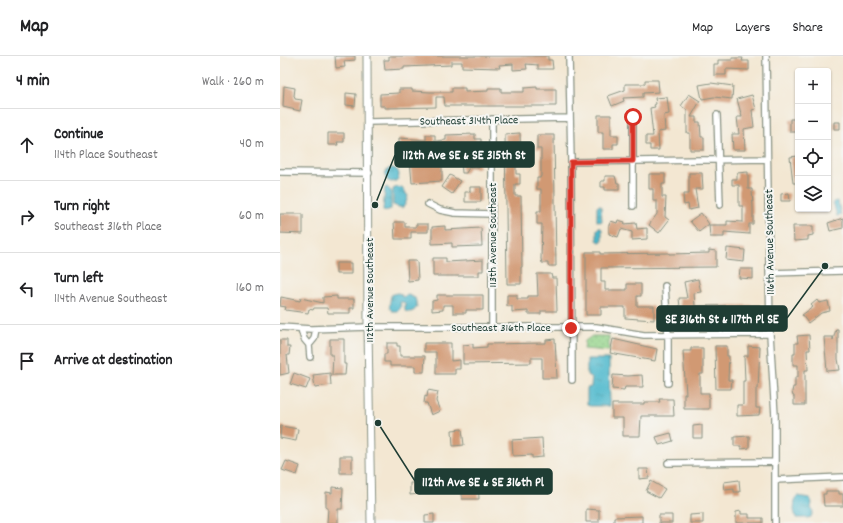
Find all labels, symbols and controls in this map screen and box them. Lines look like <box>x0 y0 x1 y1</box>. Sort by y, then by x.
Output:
text: Map <box>20 14 49 41</box>
text: Map <box>692 18 713 38</box>
text: Layers <box>735 18 770 38</box>
text: Share <box>792 18 823 38</box>
map controls <box>795 68 831 212</box>
button: + <box>795 68 831 104</box>
text: 4 min <box>16 70 50 94</box>
text: Walk · 260 m <box>202 73 264 92</box>
button: − <box>795 104 831 140</box>
route start <box>624 108 642 126</box>
street label: Southeast 314th Place <box>420 112 518 131</box>
text: Continue <box>54 124 103 146</box>
icon: ahead <box>16 134 38 156</box>
text: 40 m <box>240 135 264 154</box>
button: locate <box>795 140 831 176</box>
callout: 112th Ave SE & SE 315th St <box>395 142 534 167</box>
text: 114th Place Southeast <box>54 146 158 165</box>
text: 112th Ave SE & SE 315th St <box>402 147 526 166</box>
button: layers <box>795 176 831 212</box>
street label: 113th Avenue Southeast <box>485 182 502 287</box>
street label: 116th Avenue Southeast <box>761 189 780 295</box>
text: Turn right <box>54 196 110 218</box>
icon: right <box>16 206 38 228</box>
text: 60 m <box>239 207 264 226</box>
text: Southeast 316th Place <box>54 218 162 237</box>
street label: 112th Avenue Southeast <box>362 237 379 342</box>
text: Turn left <box>54 268 103 290</box>
icon: left <box>16 278 38 300</box>
text: 160 m <box>236 279 264 298</box>
text: 114th Avenue Southeast <box>54 290 167 309</box>
callout: SE 316th St & 117th Pl SE <box>657 306 787 331</box>
text: SE 316th St & 117th Pl SE <box>665 311 780 330</box>
route end <box>562 319 580 337</box>
street label: Southeast 316th Place <box>451 320 551 337</box>
icon: arrive <box>16 350 38 372</box>
text: Arrive at destination <box>54 350 172 372</box>
callout: 112th Ave SE & SE 316th Pl <box>415 469 552 494</box>
text: 112th Ave SE & SE 316th Pl <box>422 474 545 493</box>

